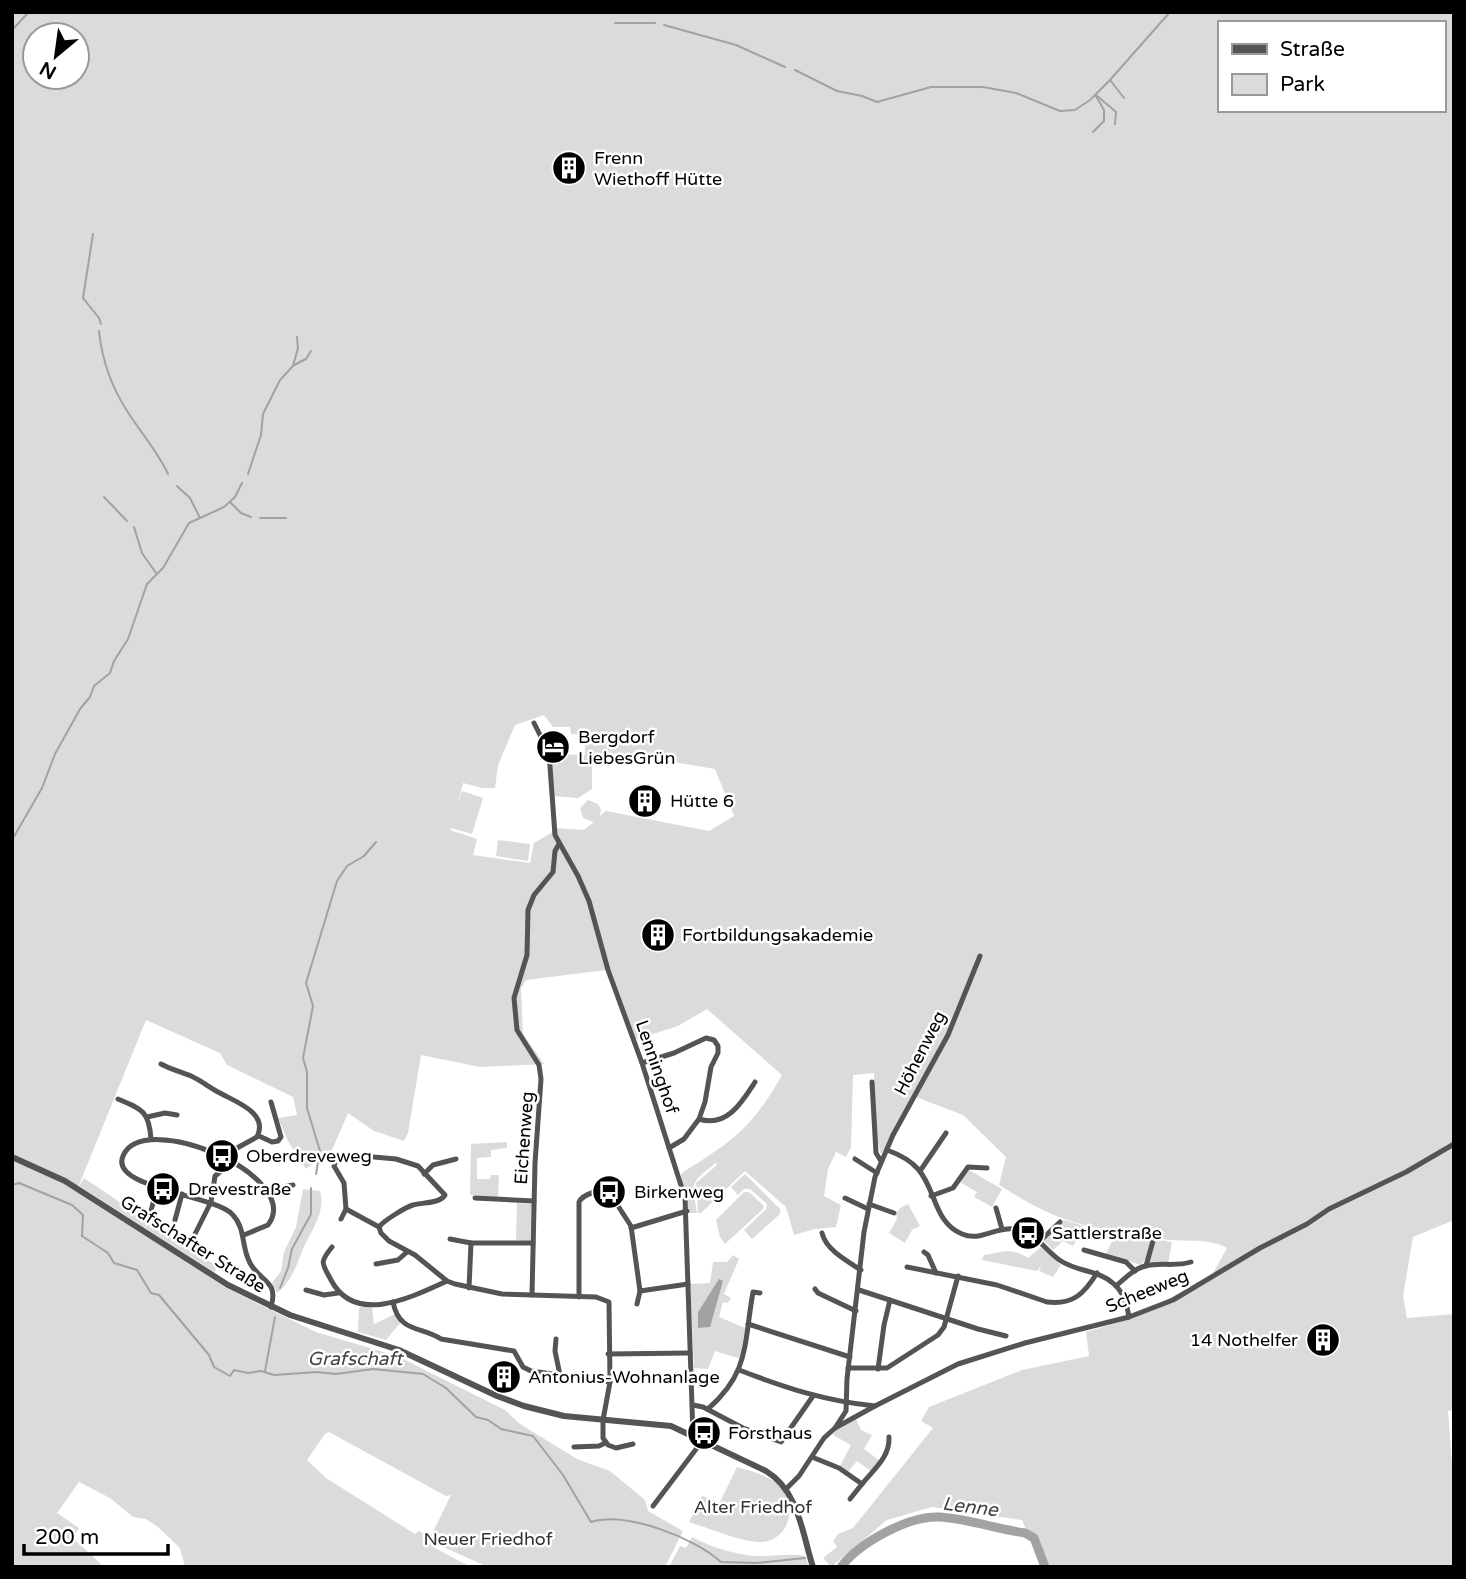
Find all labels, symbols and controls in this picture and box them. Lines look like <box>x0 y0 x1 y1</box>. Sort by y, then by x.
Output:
north arrow <box>21 21 91 91</box>
legend <box>1218 21 1445 112</box>
text: Straße <box>1280 37 1345 62</box>
text: N <box>36 57 60 83</box>
text: Park <box>1280 72 1325 97</box>
place label: Frenn Wiethoff Hütte <box>594 147 722 190</box>
building icon: Frenn Wiethoff Hütte <box>550 149 588 187</box>
place label: Bergdorf LiebesGrün <box>578 726 676 769</box>
hotel icon: Bergdorf LiebesGrün <box>534 728 572 766</box>
building icon: Hütte 6 <box>626 782 664 820</box>
place label: Hütte 6 <box>670 790 734 812</box>
building icon: Fortbildungsakademie <box>639 916 677 954</box>
place label: Fortbildungsakademie <box>682 924 873 946</box>
street label: Höhenweg <box>889 1007 951 1099</box>
street label: Lenninghof <box>631 1017 683 1117</box>
street label: Eichenweg <box>510 1091 538 1185</box>
bus stop icon: Oberdreveweg <box>203 1137 241 1175</box>
place label: Oberdreveweg <box>246 1145 372 1167</box>
bus stop icon: Drevestraße <box>144 1170 182 1208</box>
bus stop icon: Birkenweg <box>590 1173 628 1211</box>
place label: Drevestraße <box>188 1178 291 1200</box>
place label: Birkenweg <box>634 1181 724 1203</box>
street label: Grafschafter Straße <box>116 1190 270 1298</box>
bus stop icon: Sattlerstraße <box>1009 1214 1047 1252</box>
place label: Sattlerstraße <box>1052 1222 1162 1244</box>
street label: Scheeweg <box>1102 1264 1192 1318</box>
building icon: 14 Nothelfer <box>1304 1321 1342 1359</box>
place label: 14 Nothelfer <box>1190 1329 1298 1351</box>
water label: Grafschaft <box>308 1348 405 1370</box>
building icon: Antonius-Wohnanlage <box>485 1358 523 1396</box>
place label: Antonius-Wohnanlage <box>528 1366 720 1388</box>
bus stop icon: Forsthaus <box>685 1414 723 1452</box>
place label: Forsthaus <box>728 1422 812 1444</box>
water label: Lenne <box>941 1493 1000 1521</box>
park label: Alter Friedhof <box>694 1496 812 1518</box>
scale bar <box>24 1512 168 1556</box>
text: 200 m <box>35 1525 99 1550</box>
park label: Neuer Friedhof <box>423 1528 553 1550</box>

